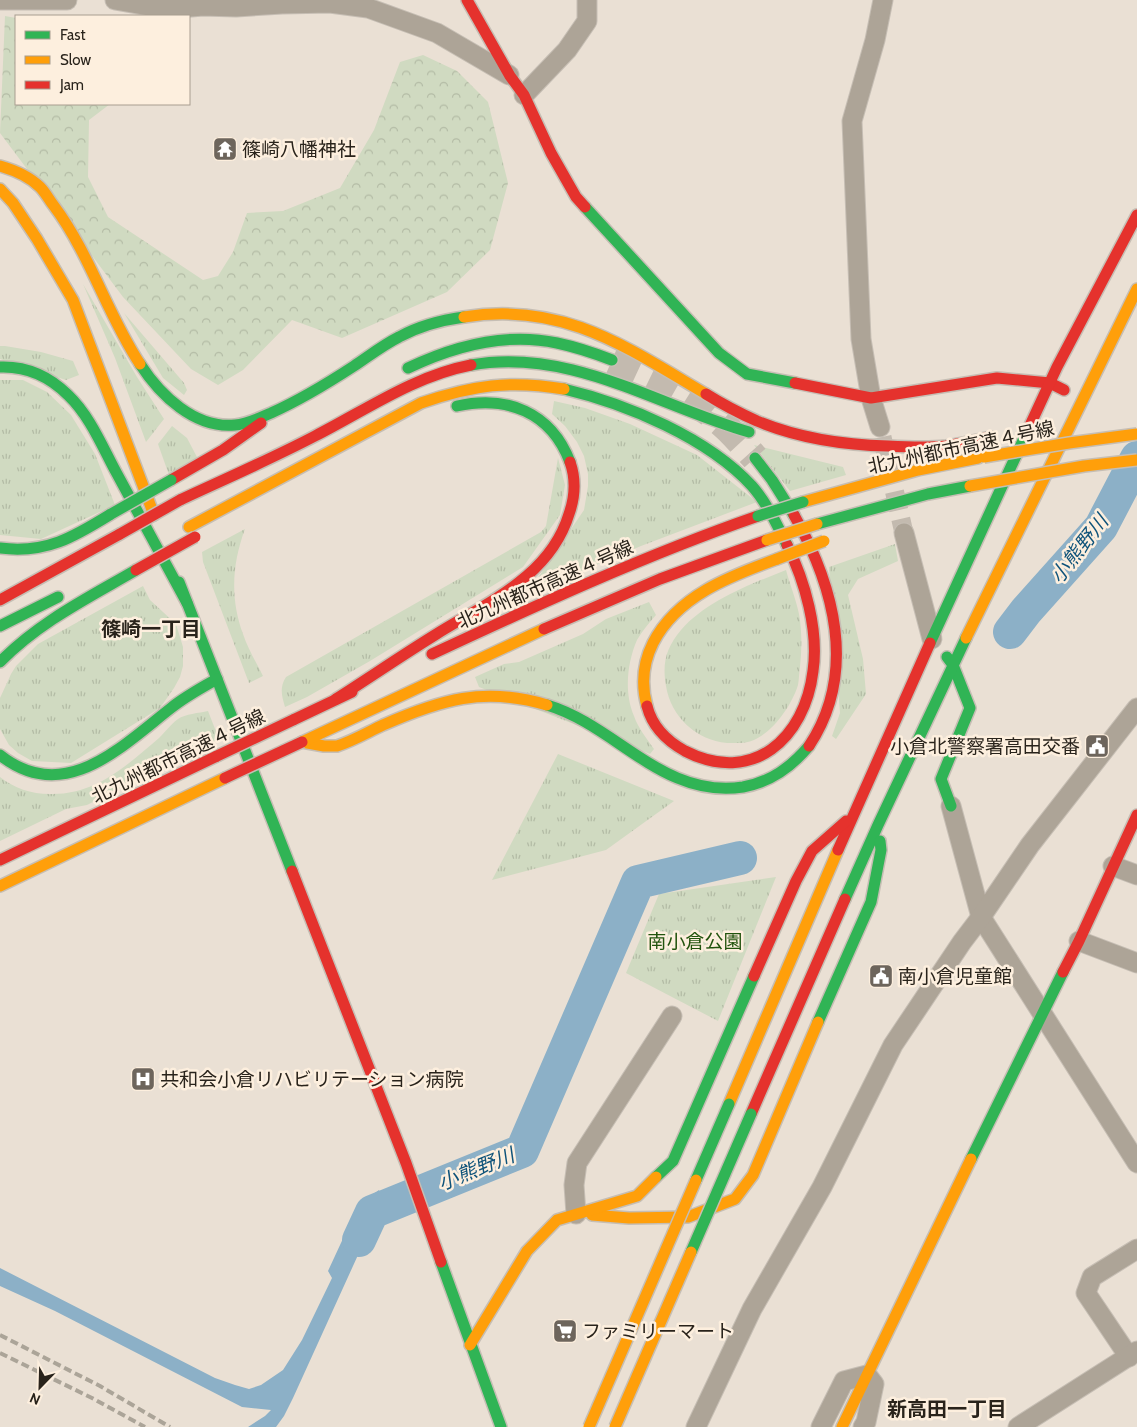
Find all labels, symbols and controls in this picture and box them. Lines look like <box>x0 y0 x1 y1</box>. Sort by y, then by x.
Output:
legend <box>15 15 190 105</box>
text: Fast <box>60 26 85 44</box>
text: Slow <box>60 51 91 69</box>
text: Jam <box>59 76 84 94</box>
temple icon: 篠崎八幡神社 <box>212 136 238 162</box>
place label: 篠崎八幡神社 <box>242 138 356 161</box>
street label: 北九州都市高速４号線 <box>866 416 1056 478</box>
water label: 小熊野川 <box>1045 509 1114 588</box>
street label: 北九州都市高速４号線 <box>454 535 637 634</box>
district label: 篠崎一丁目 <box>101 617 201 641</box>
street label: 北九州都市高速４号線 <box>88 704 269 808</box>
public building icon: 小倉北警察署高田交番 <box>1084 733 1110 759</box>
place label: 小倉北警察署高田交番 <box>890 735 1080 758</box>
park label: 南小倉公園 <box>647 930 743 953</box>
public building icon: 南小倉児童館 <box>868 963 894 989</box>
place label: 南小倉児童館 <box>898 965 1012 988</box>
hospital icon: 共和会小倉リハビリテーション病院 <box>130 1066 156 1092</box>
place label: 共和会小倉リハビリテーション病院 <box>160 1068 464 1091</box>
water label: 小熊野川 <box>434 1142 519 1195</box>
supermarket icon: ファミリーマート <box>552 1318 578 1344</box>
place label: ファミリーマート <box>582 1320 734 1343</box>
north arrow <box>15 1362 65 1412</box>
text: N <box>27 1389 43 1409</box>
district label: 新高田一丁目 <box>887 1397 1007 1421</box>

